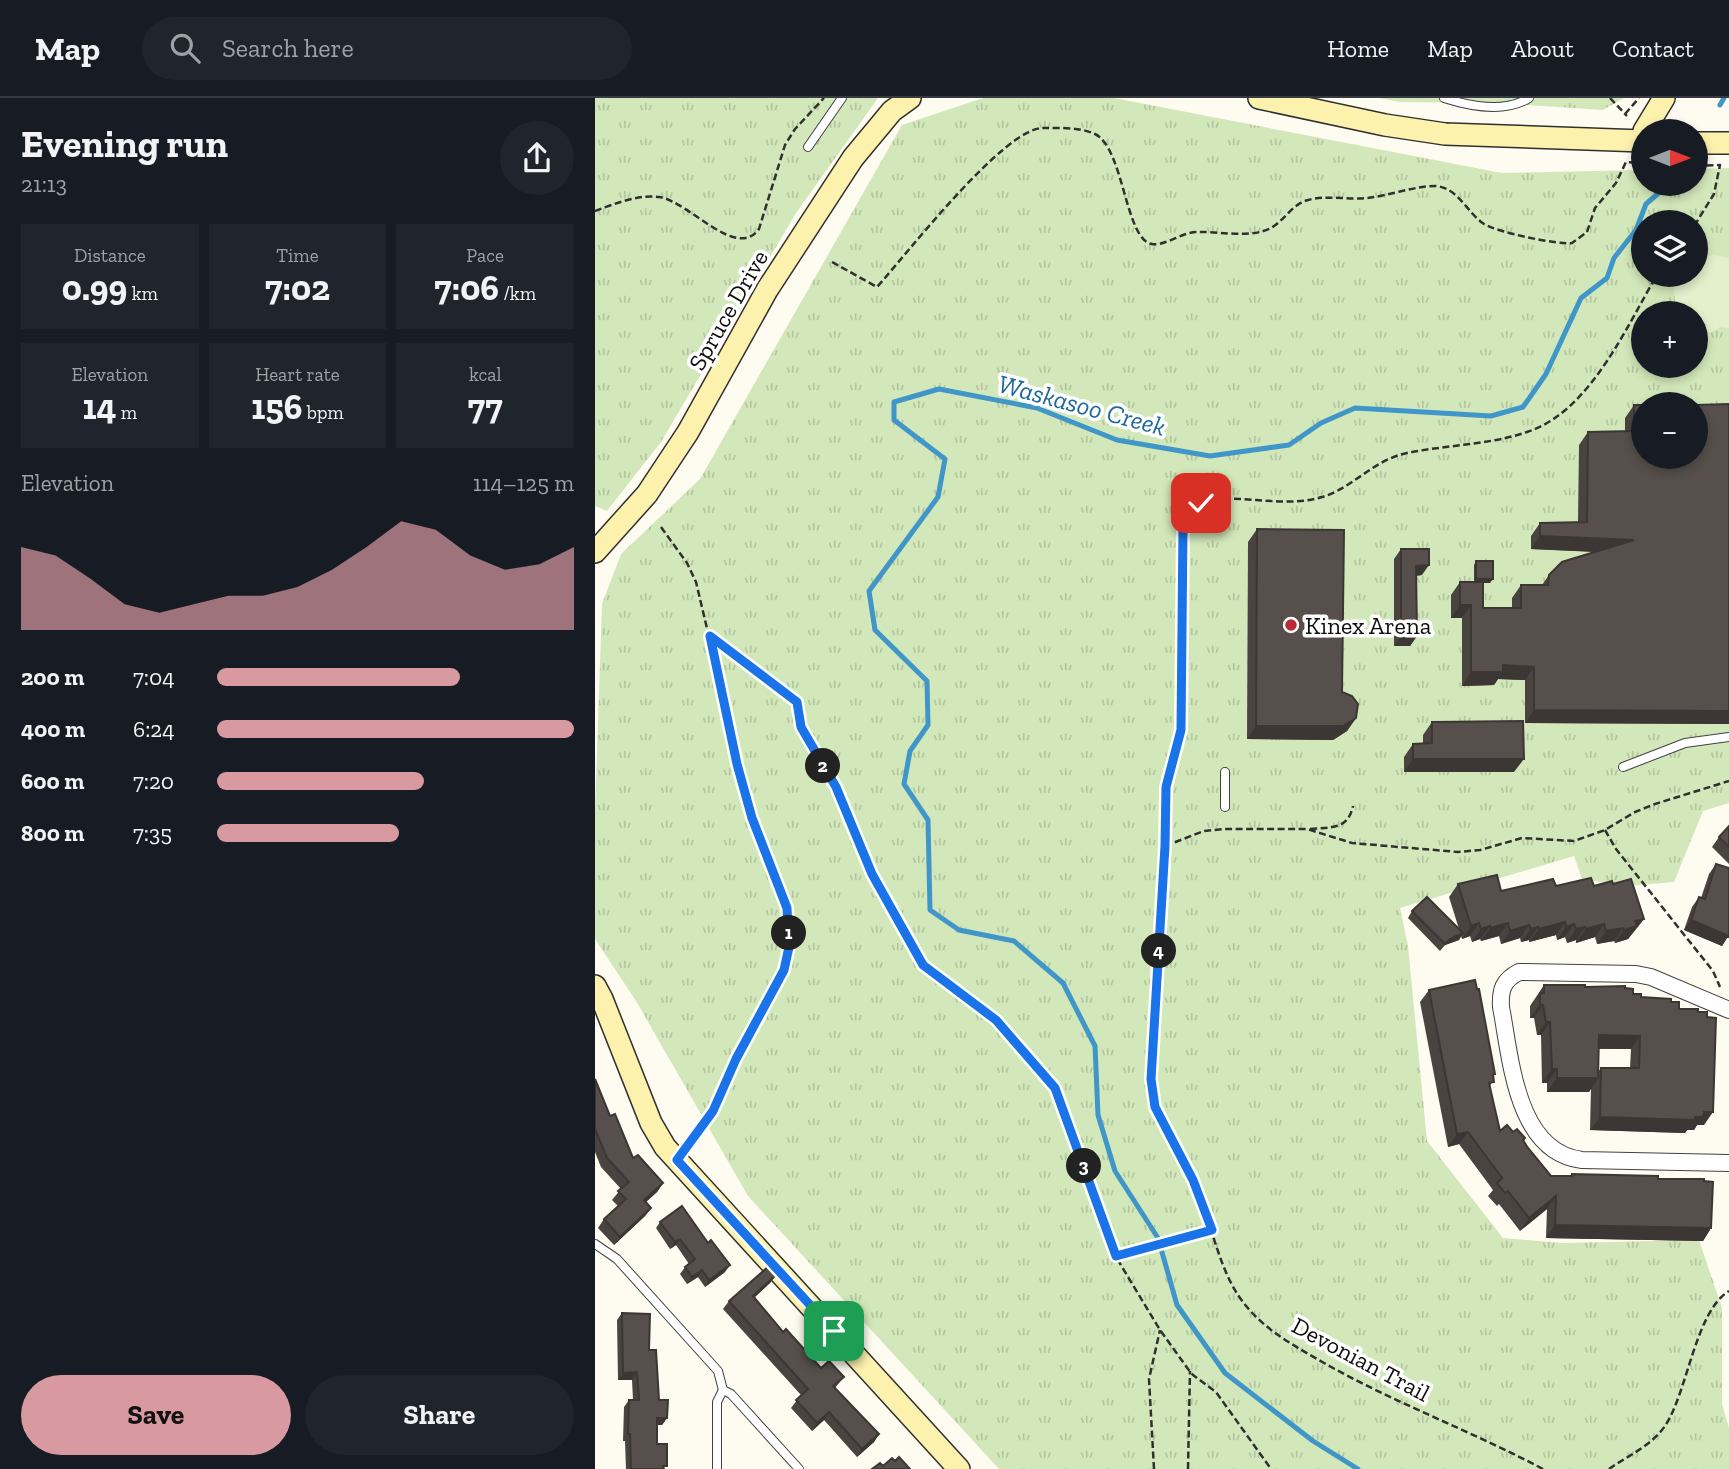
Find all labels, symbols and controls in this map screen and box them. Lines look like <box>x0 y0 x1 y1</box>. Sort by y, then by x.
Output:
search box <box>142 17 632 80</box>
text: Map <box>35 29 100 68</box>
icon: search <box>166 29 204 67</box>
text: Search here <box>222 32 354 64</box>
text: Home <box>1327 34 1389 63</box>
text: Map <box>1427 34 1473 63</box>
text: About <box>1511 34 1574 63</box>
text: Contact <box>1612 34 1694 63</box>
north arrow <box>1631 119 1708 196</box>
map controls <box>1631 119 1708 469</box>
text: Evening run <box>21 121 228 167</box>
button: share <box>500 121 574 195</box>
text: 21:13 <box>21 170 67 198</box>
button: layers <box>1631 210 1708 287</box>
text: Distance <box>74 244 146 267</box>
text: Time <box>276 244 319 267</box>
text: Pace <box>466 244 504 267</box>
street label: Spruce Drive <box>682 245 774 375</box>
text: 0.99 <box>62 267 127 309</box>
text: 7:02 <box>265 267 330 309</box>
text: 7:06 <box>434 267 499 309</box>
text: km <box>127 282 158 305</box>
text: /km <box>499 282 536 305</box>
button: + <box>1631 301 1708 378</box>
text: Elevation <box>71 363 148 386</box>
text: Heart rate <box>255 363 340 386</box>
text: kcal <box>469 363 501 386</box>
water label: Waskasoo Creek <box>995 367 1169 443</box>
text: 14 <box>82 386 117 428</box>
text: 156 <box>251 386 302 428</box>
text: 77 <box>468 386 502 428</box>
button: − <box>1631 392 1708 469</box>
text: m <box>117 401 137 424</box>
text: bpm <box>302 401 344 424</box>
text: Elevation <box>21 469 114 497</box>
text: 114–125 m <box>473 469 574 497</box>
pin <box>1171 473 1231 533</box>
icon: check <box>1182 484 1220 522</box>
place label: Kinex Arena <box>1305 611 1432 640</box>
marker: Kinex Arena <box>1283 617 1299 633</box>
text: 200 m <box>21 663 84 691</box>
text: 7:04 <box>133 663 175 691</box>
text: 400 m <box>21 715 85 743</box>
text: 6:24 <box>133 715 175 743</box>
pin: 2 <box>805 748 841 784</box>
text: 2 <box>817 754 828 777</box>
text: 600 m <box>21 767 84 795</box>
text: 7:20 <box>133 767 174 795</box>
text: 800 m <box>21 819 84 847</box>
text: 7:35 <box>133 819 172 847</box>
pin: 1 <box>771 916 807 950</box>
text: 1 <box>785 921 792 944</box>
pin: 4 <box>1141 934 1177 968</box>
text: 4 <box>1153 939 1164 962</box>
pin: 3 <box>1067 1148 1101 1184</box>
text: 3 <box>1078 1154 1089 1177</box>
pin <box>804 1301 864 1361</box>
street label: Devonian Trail <box>1287 1311 1435 1407</box>
icon: arrive <box>815 1312 853 1350</box>
button: Save <box>21 1375 291 1455</box>
button: Share <box>305 1375 574 1455</box>

